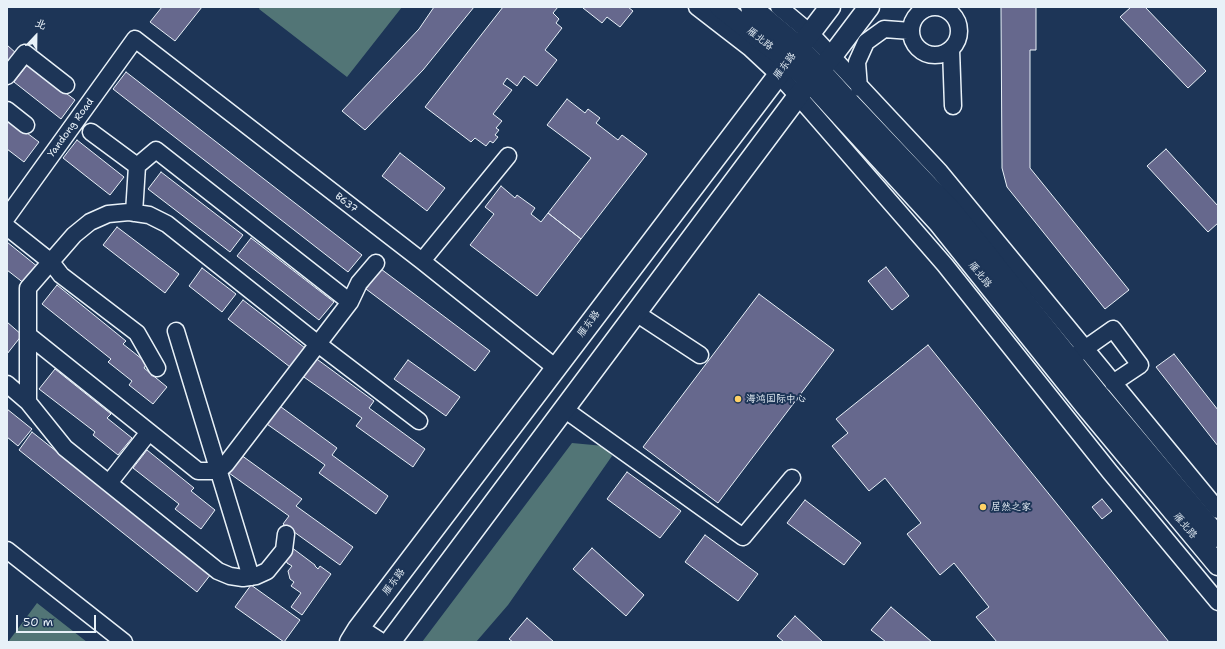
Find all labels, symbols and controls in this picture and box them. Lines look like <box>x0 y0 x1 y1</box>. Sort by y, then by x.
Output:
text: 北 <box>33 15 49 33</box>
north arrow <box>16 16 56 56</box>
street label: 雁北路 <box>744 25 776 53</box>
street label: 雁东路 <box>771 50 799 82</box>
street label: Yandong Road <box>46 96 96 160</box>
street label: B637 <box>332 190 360 216</box>
street label: 雁北路 <box>966 260 994 290</box>
street label: 雁东路 <box>575 308 603 340</box>
place label: 海鸿国际中心 <box>746 393 806 405</box>
marker: 海鸿国际中心 <box>733 394 743 404</box>
place label: 居然之家 <box>991 501 1031 513</box>
marker: 居然之家 <box>978 502 988 512</box>
street label: 雁北路 <box>1171 511 1199 541</box>
street label: 雁东路 <box>380 566 408 598</box>
scale bar <box>18 607 98 633</box>
text: 50 m <box>23 614 53 630</box>

